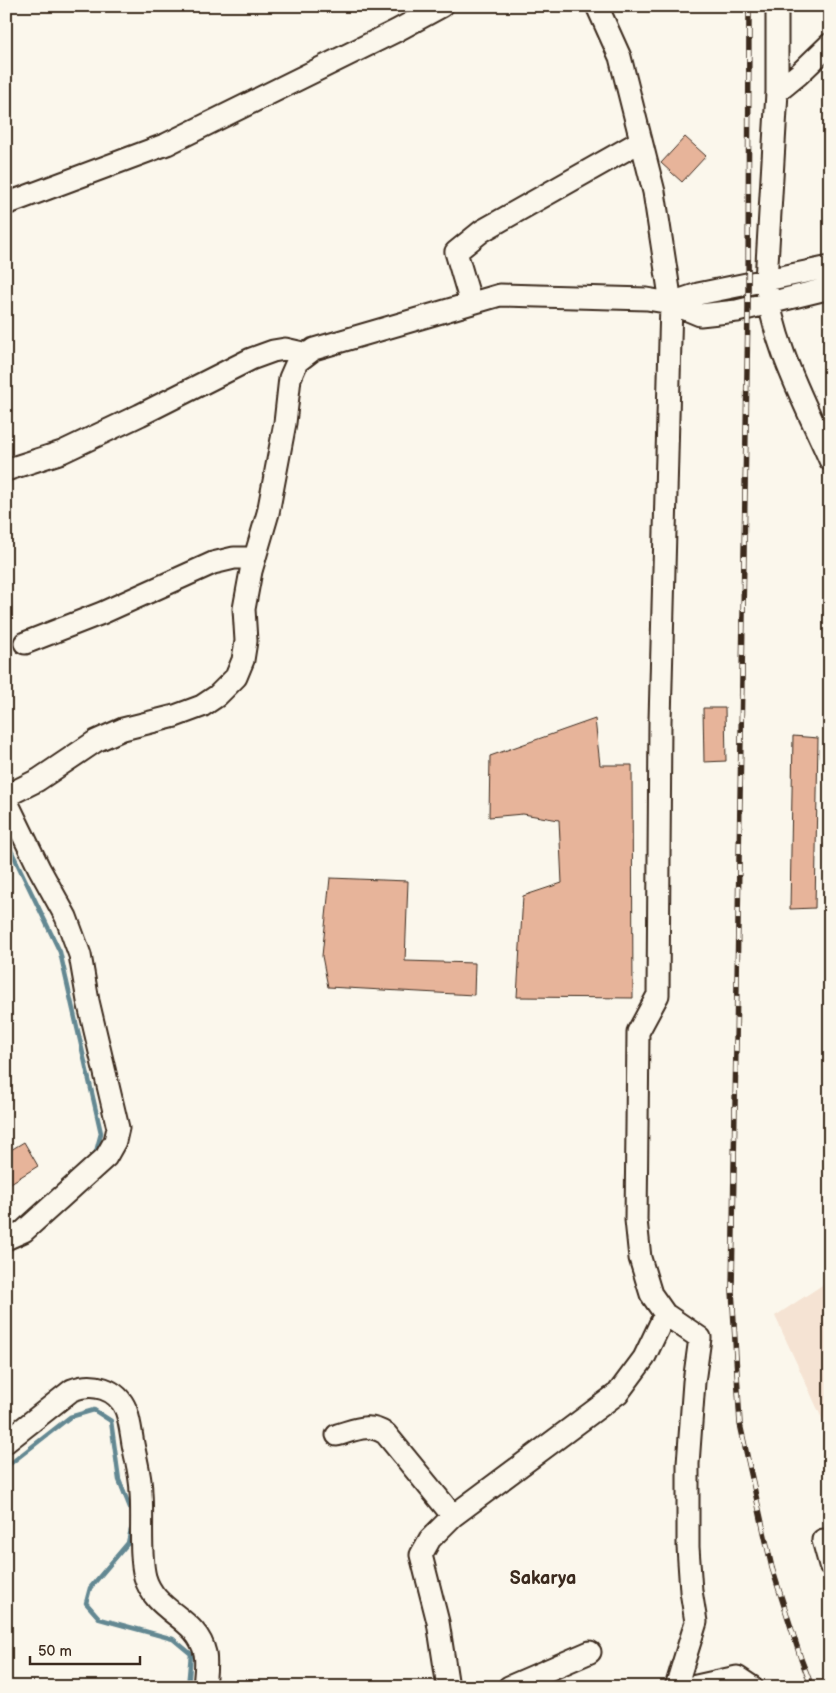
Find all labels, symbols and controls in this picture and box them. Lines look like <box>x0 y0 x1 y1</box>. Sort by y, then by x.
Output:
district label: Sakarya <box>510 1568 576 1589</box>
scale bar <box>30 1633 140 1665</box>
text: 50 m <box>38 1642 72 1661</box>

